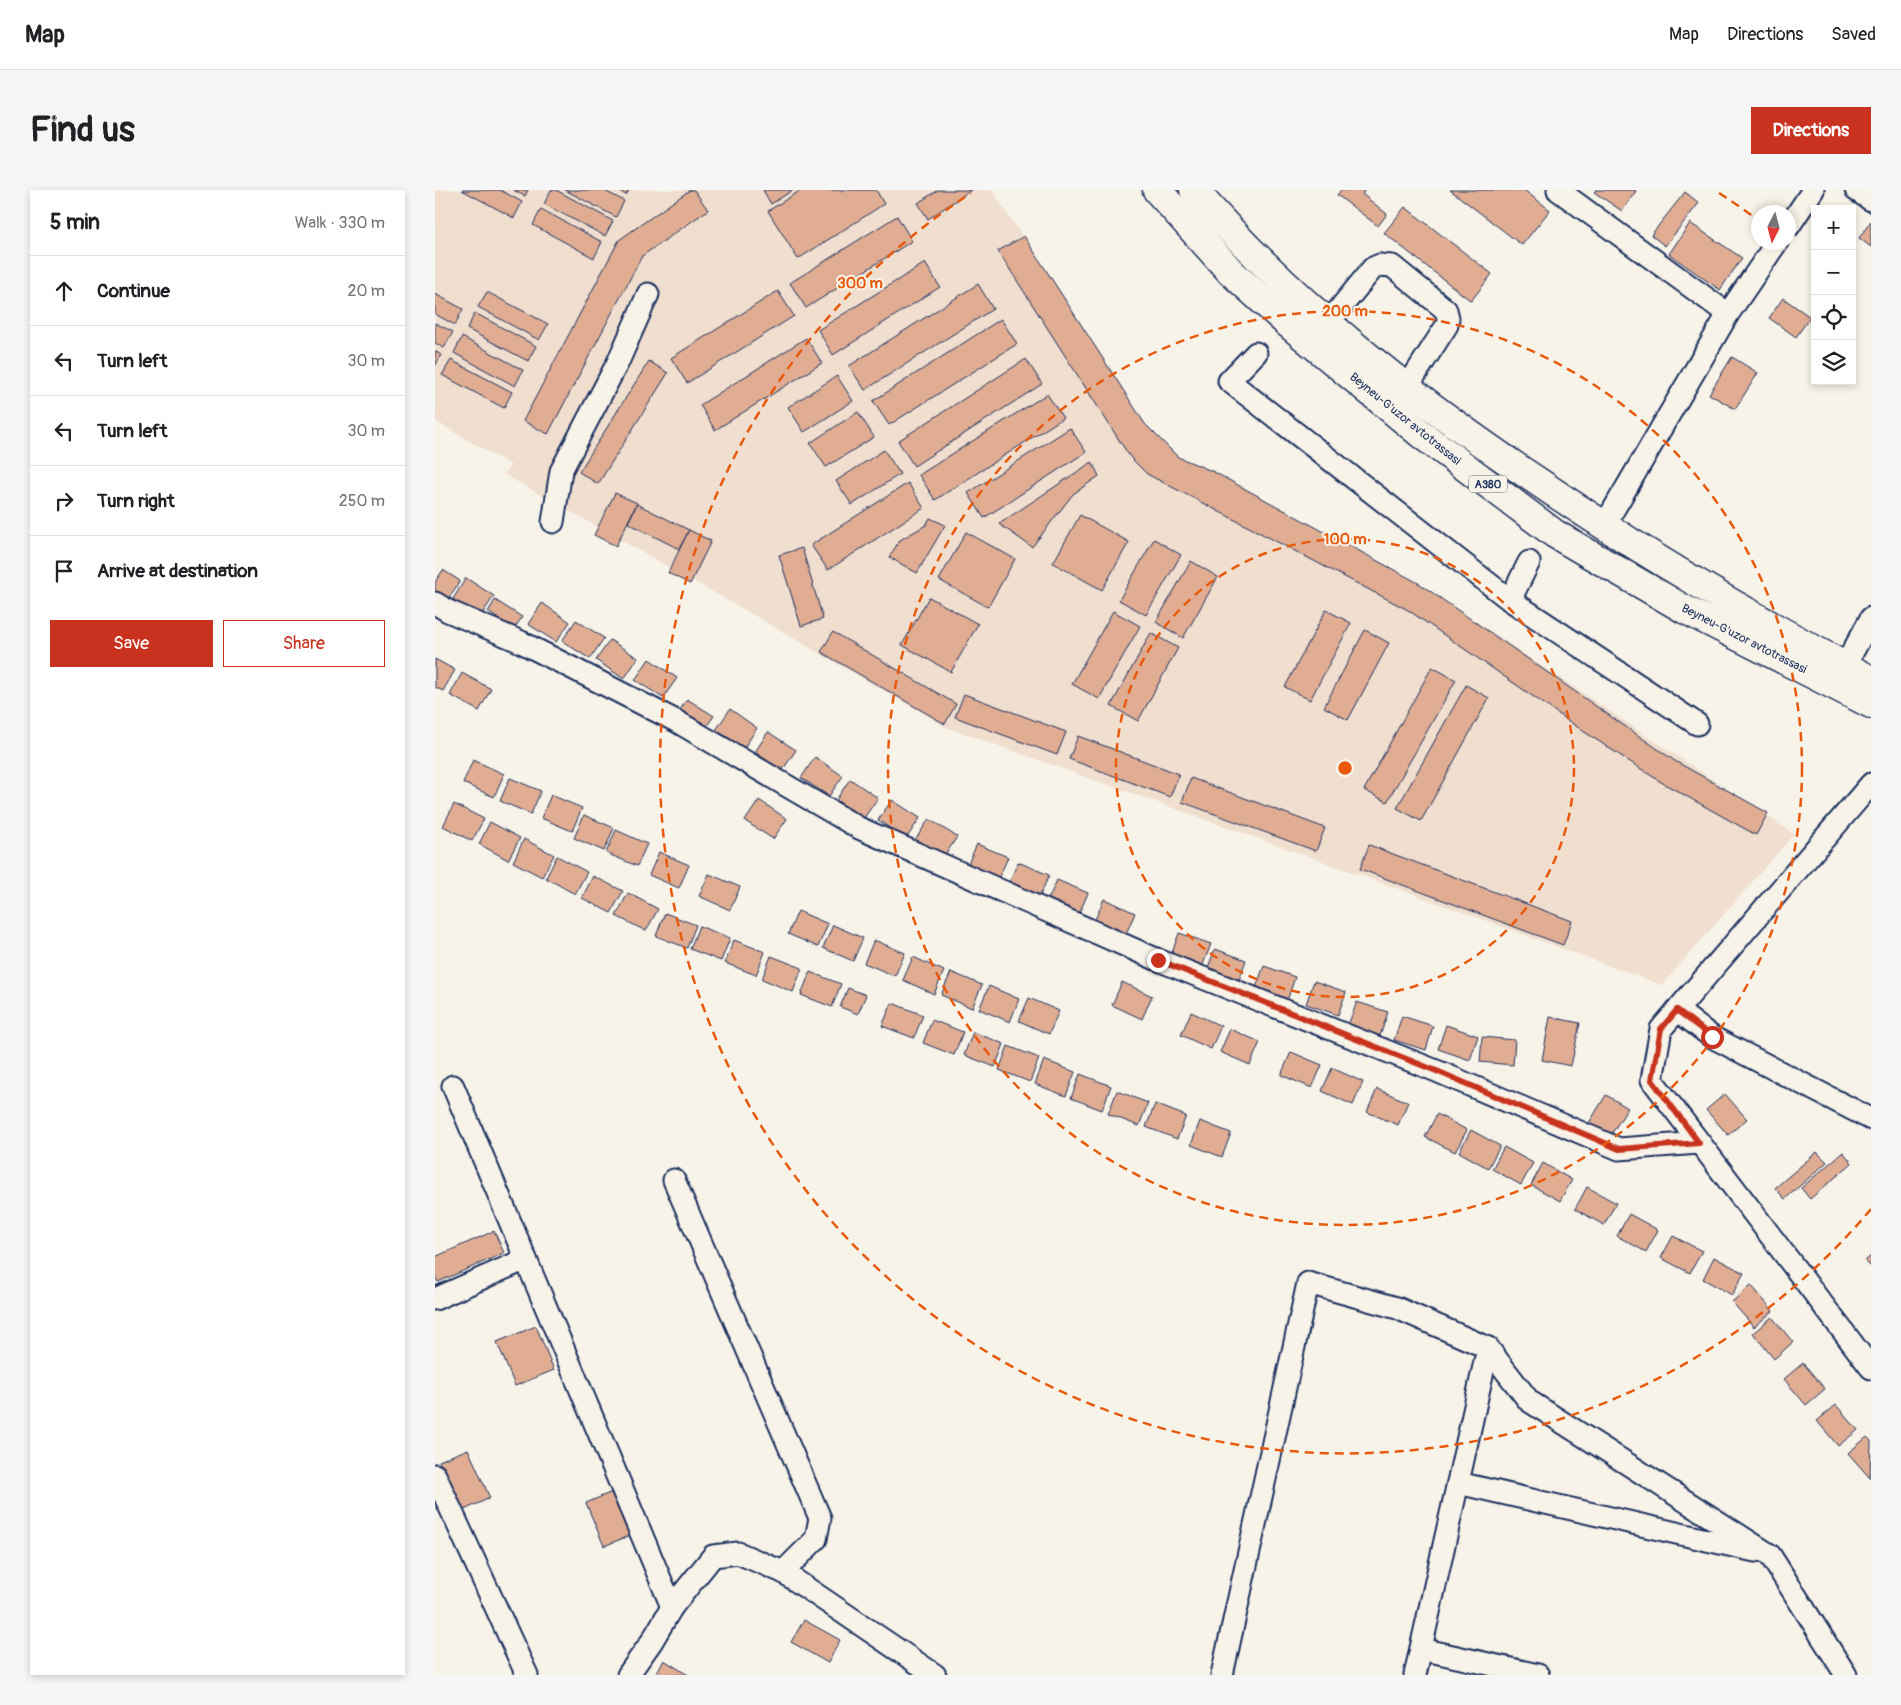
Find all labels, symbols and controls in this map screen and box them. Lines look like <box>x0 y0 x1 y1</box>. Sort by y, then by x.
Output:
text: Map <box>25 20 65 49</box>
text: Map <box>1669 23 1699 46</box>
text: Directions <box>1727 23 1803 46</box>
text: Saved <box>1831 23 1876 46</box>
button: Directions <box>1751 107 1871 154</box>
text: Find us <box>30 108 135 152</box>
north arrow <box>1751 205 1796 250</box>
map controls <box>1811 205 1856 385</box>
button: + <box>1811 205 1856 250</box>
text: 5 min <box>50 209 100 236</box>
text: Walk · 330 m <box>295 213 385 233</box>
button: − <box>1811 250 1856 295</box>
text: 300 m <box>837 274 883 293</box>
icon: ahead <box>50 277 78 305</box>
text: Continue <box>97 279 170 303</box>
text: 20 m <box>347 281 385 301</box>
button: locate <box>1811 295 1856 340</box>
text: 200 m <box>1322 302 1368 321</box>
button: layers <box>1811 340 1856 385</box>
icon: left <box>50 347 78 375</box>
text: Turn left <box>97 349 167 373</box>
text: 30 m <box>347 351 385 371</box>
street label: Beyneu-G'uzor avtotrassasi <box>1346 370 1464 468</box>
icon: left <box>50 417 78 445</box>
text: Turn left <box>97 419 167 443</box>
text: 30 m <box>347 421 385 441</box>
road number: A380 <box>1469 476 1507 492</box>
icon: right <box>50 487 78 515</box>
text: Turn right <box>97 489 175 513</box>
text: 250 m <box>339 491 385 511</box>
text: 100 m <box>1324 530 1366 549</box>
icon: arrive <box>50 557 78 585</box>
text: Arrive at destination <box>97 559 258 583</box>
street label: Beyneu-G'uzor avtotrassasi <box>1679 601 1809 677</box>
button: Save <box>50 620 213 667</box>
button: Share <box>223 620 385 667</box>
centre of rings <box>1336 759 1354 777</box>
route end <box>1147 949 1170 972</box>
route start <box>1701 1026 1724 1049</box>

